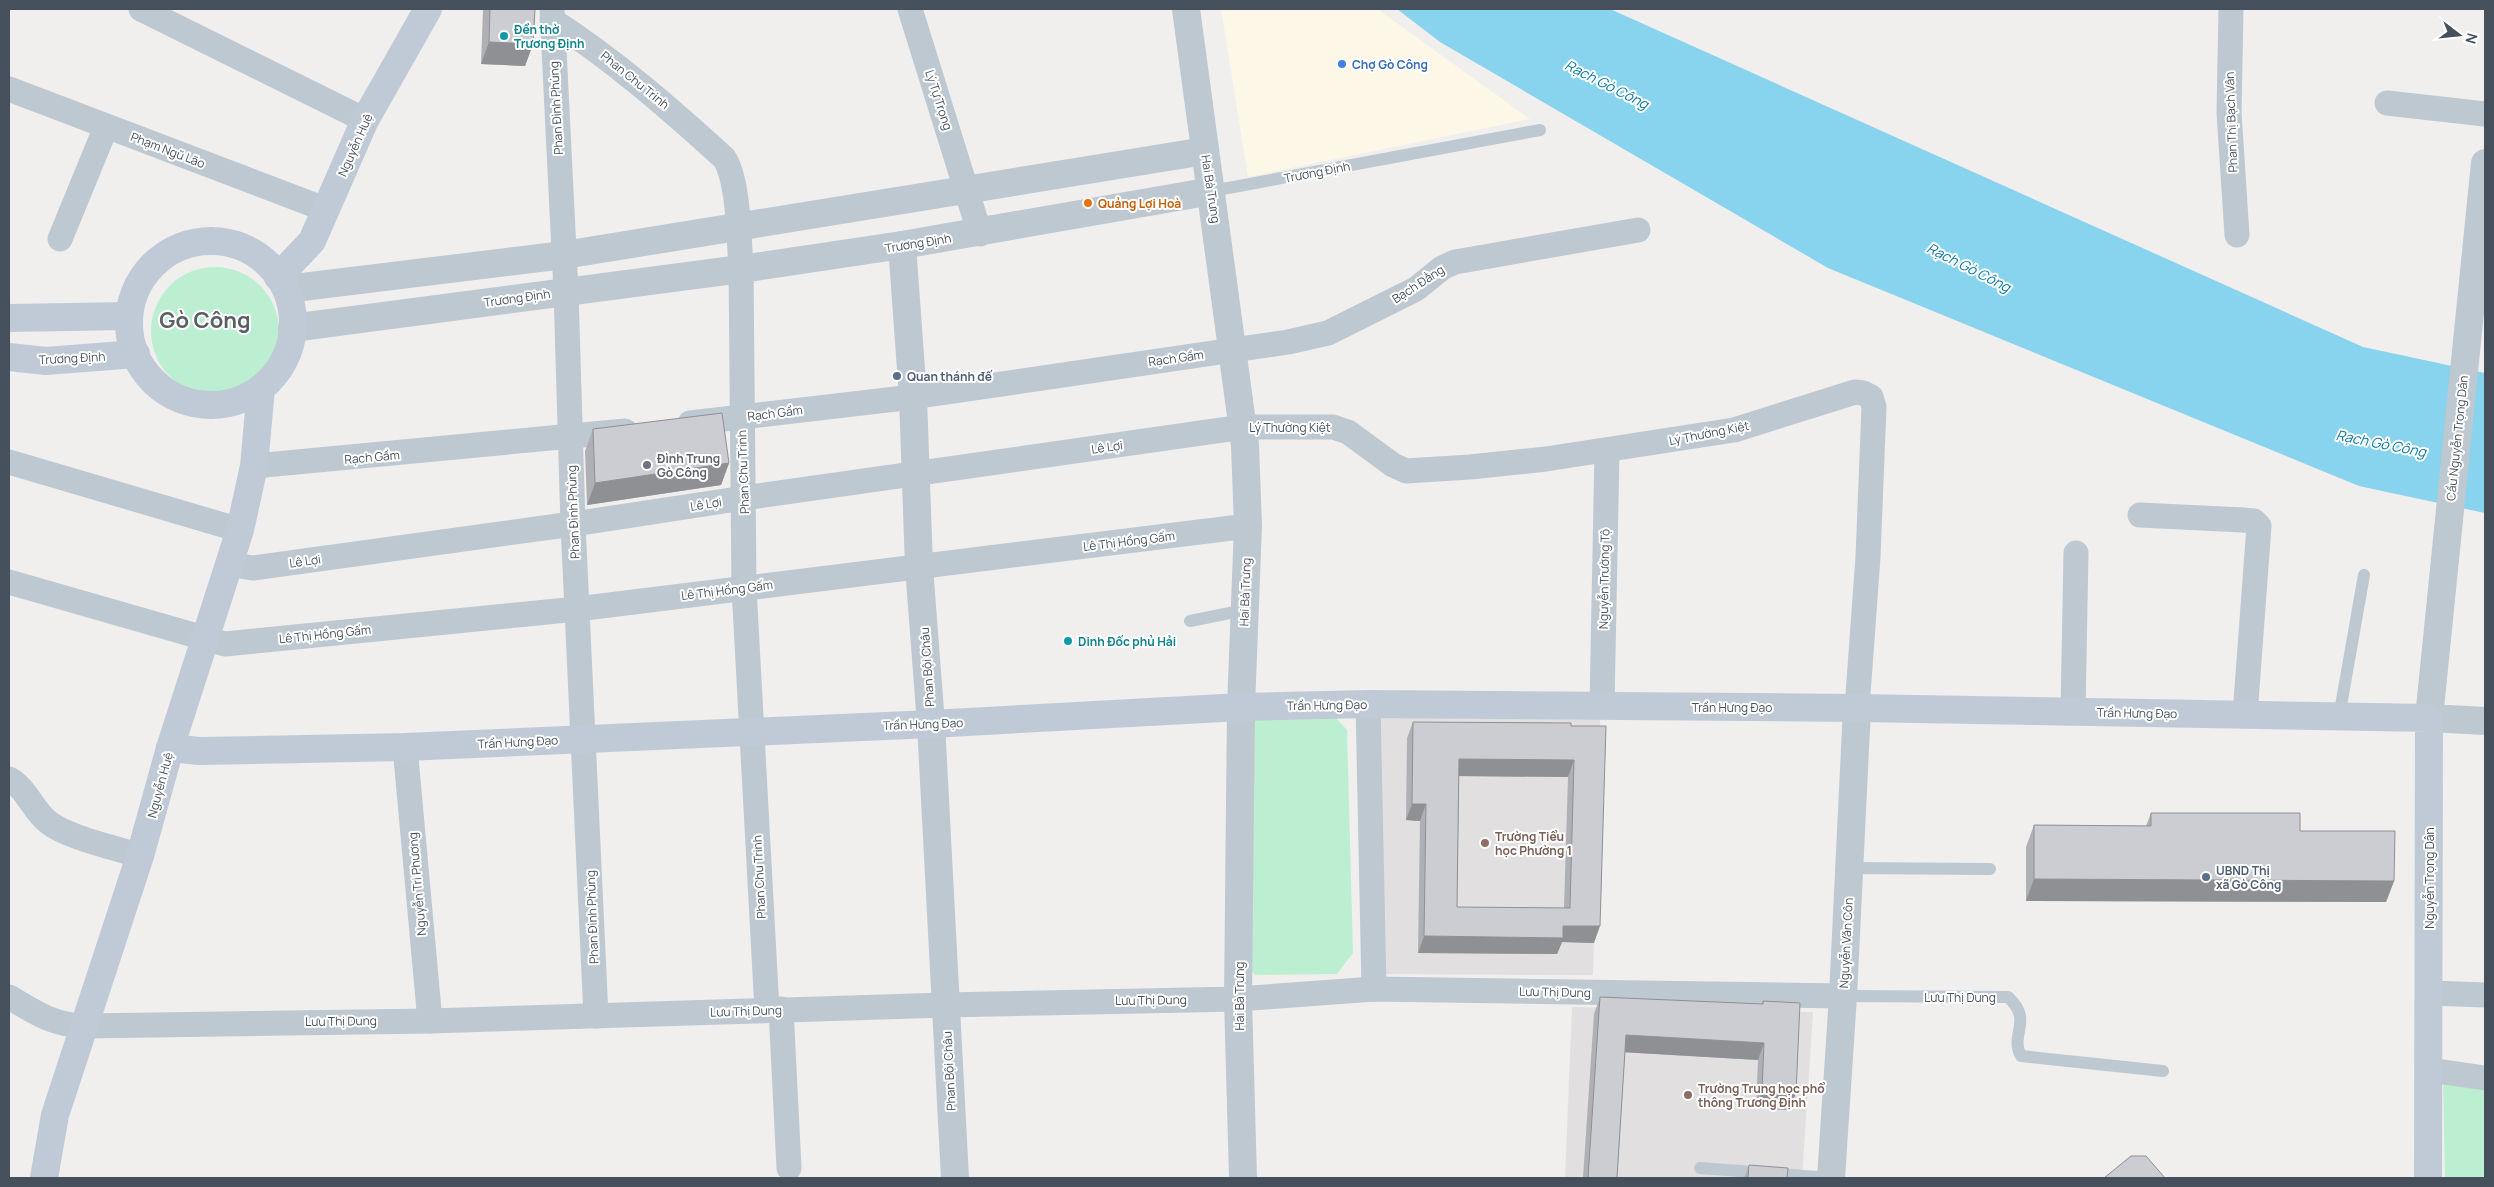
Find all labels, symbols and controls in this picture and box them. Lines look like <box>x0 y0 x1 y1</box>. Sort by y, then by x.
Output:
north arrow <box>2434 10 2484 60</box>
place label: Đền thờ Trương Định <box>514 21 585 52</box>
marker: Đền thờ Trương Định <box>498 30 510 42</box>
text: N <box>2461 31 2482 46</box>
street label: Phan Chu Trinh <box>597 47 673 113</box>
water label: Rạch Gò Công <box>1562 55 1654 114</box>
place label: Chợ Gò Công <box>1352 56 1428 73</box>
marker: Chợ Gò Công <box>1336 58 1348 70</box>
street label: Phan Đình Phùng <box>545 61 567 155</box>
street label: Lý Tự Trọng <box>921 68 957 132</box>
street label: Phan Thị Bạch Vân <box>2221 71 2241 173</box>
street label: Nguyễn Huệ <box>334 111 376 179</box>
street label: Phạm Ngũ Lão <box>128 128 208 172</box>
street label: Hai Bà Trưng <box>1197 154 1225 224</box>
street label: Trương Định <box>1283 157 1351 187</box>
place label: Quảng Lợi Hoà <box>1098 195 1181 212</box>
marker: Quảng Lợi Hoà <box>1082 197 1094 209</box>
street label: Trương Định <box>884 229 952 257</box>
water label: Rạch Gò Công <box>1924 238 2016 297</box>
street label: Bạch Đằng <box>1389 261 1447 307</box>
street label: Trương Định <box>483 285 551 311</box>
district label: Gò Công <box>159 305 251 335</box>
street label: Rạch Gầm <box>1147 346 1205 370</box>
street label: Trương Định <box>38 348 106 368</box>
place label: Quan thánh đế <box>907 368 993 385</box>
marker: Quan thánh đế <box>891 370 903 382</box>
street label: Cầu Nguyễn Trọng Dân <box>2442 374 2472 502</box>
street label: Rạch Gầm <box>746 401 804 425</box>
street label: Lý Thường Kiệt <box>1667 417 1751 449</box>
street label: Lý Thường Kiệt <box>1249 419 1331 436</box>
water label: Rạch Gò Công <box>2334 425 2429 461</box>
street label: Phan Chu Trinh <box>733 430 753 514</box>
street label: Lê Lợi <box>1090 436 1124 458</box>
street label: Rạch Gầm <box>344 446 400 468</box>
place label: Đình Trung Gò Công <box>657 450 720 481</box>
marker: Đình Trung Gò Công <box>641 459 653 471</box>
street label: Phan Đình Phùng <box>563 465 583 559</box>
street label: Lê Lợi <box>689 493 723 515</box>
street label: Lê Thị Hồng Gấm <box>1082 527 1176 555</box>
street label: Nguyễn Trường Tộ <box>1595 529 1613 629</box>
street label: Lê Lợi <box>288 550 322 572</box>
street label: Hai Bà Trưng <box>1235 557 1255 627</box>
street label: Lê Thị Hồng Gấm <box>680 576 774 604</box>
street label: Lê Thị Hồng Gấm <box>278 621 372 647</box>
street label: Phan Bội Châu <box>916 627 938 707</box>
place label: Dinh Đốc phủ Hải <box>1078 633 1176 650</box>
marker: Dinh Đốc phủ Hải <box>1062 635 1074 647</box>
street label: Trần Hưng Đạo <box>1287 696 1367 714</box>
street label: Trần Hưng Đạo <box>1692 699 1772 716</box>
street label: Trần Hưng Đạo <box>2097 704 2177 722</box>
street label: Trần Hưng Đạo <box>882 714 964 734</box>
street label: Trần Hưng Đạo <box>477 731 559 753</box>
street label: Nguyễn Huệ <box>143 750 177 820</box>
street label: Nguyễn Trọng Dân <box>2421 827 2438 929</box>
place label: Trường Tiểu học Phường 1 <box>1495 828 1572 859</box>
street label: Nguyễn Tri Phương <box>404 832 430 936</box>
street label: Phan Chu Trinh <box>748 835 770 919</box>
marker: Trường Tiểu học Phường 1 <box>1479 837 1491 849</box>
place label: UBND Thị xã Gò Công <box>2216 862 2282 893</box>
street label: Phan Đình Phùng <box>582 870 602 964</box>
marker: UBND Thị xã Gò Công <box>2200 871 2212 883</box>
street label: Nguyễn Văn Côn <box>1835 897 1857 989</box>
street label: Hai Bà Trưng <box>1231 962 1248 1030</box>
street label: Lưu Thị Dung <box>1519 983 1591 1001</box>
street label: Lưu Thị Dung <box>1924 989 1996 1006</box>
street label: Lưu Thị Dung <box>1115 991 1187 1009</box>
street label: Lưu Thị Dung <box>710 1001 782 1021</box>
street label: Lưu Thị Dung <box>305 1012 377 1030</box>
street label: Phan Bội Châu <box>938 1031 960 1111</box>
place label: Trường Trung học phổ thông Trương Định <box>1698 1080 1825 1111</box>
marker: Trường Trung học phổ thông Trương Định <box>1682 1089 1694 1101</box>

